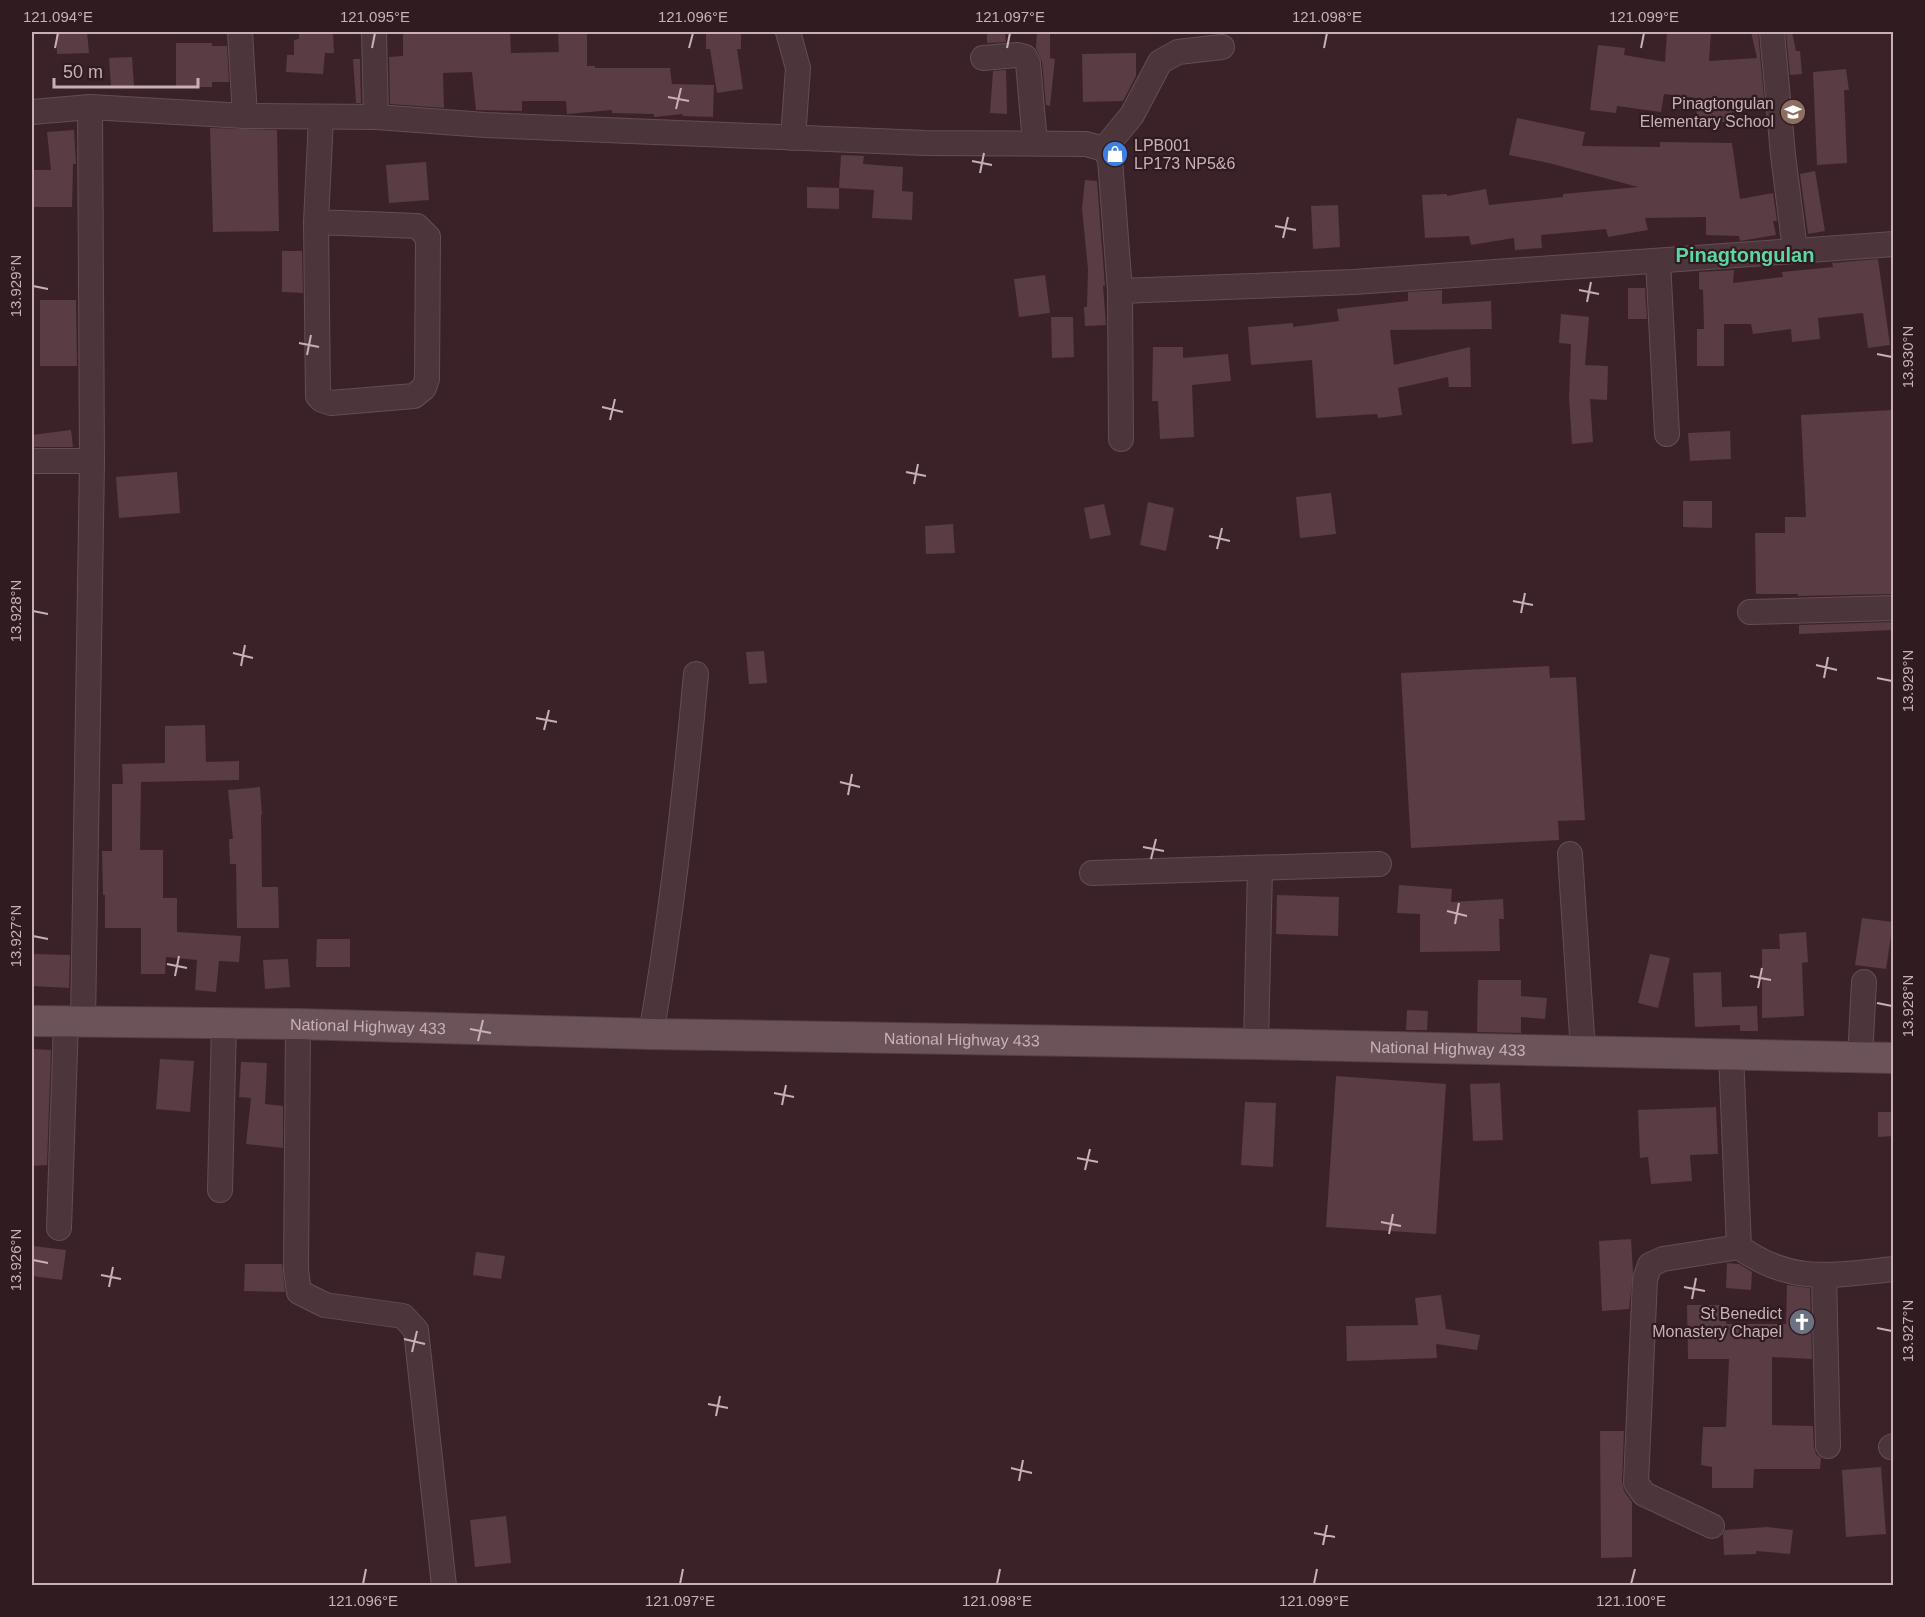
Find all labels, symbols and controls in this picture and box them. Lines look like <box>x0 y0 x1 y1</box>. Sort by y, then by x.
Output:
text: 121.094°E <box>23 8 93 25</box>
text: 121.095°E <box>340 8 410 25</box>
text: 121.096°E <box>658 8 728 25</box>
text: 121.097°E <box>975 8 1045 25</box>
text: 121.098°E <box>1292 8 1362 25</box>
text: 121.099°E <box>1609 8 1679 25</box>
scale bar <box>54 51 198 89</box>
text: 50 m <box>63 62 103 82</box>
place label: Pinagtongulan Elementary School <box>1640 95 1774 130</box>
school or university icon: Pinagtongulan Elementary School <box>1778 97 1808 127</box>
place label: LPB001 LP173 NP5&6 <box>1134 137 1236 172</box>
shop icon: LPB001 LP173 NP5&6 <box>1100 139 1130 169</box>
district label: Pinagtongulan <box>1676 244 1814 266</box>
text: 13.929°N <box>7 255 24 317</box>
text: 13.930°N <box>1899 326 1916 388</box>
text: 13.928°N <box>7 580 24 642</box>
text: 13.929°N <box>1899 650 1916 712</box>
text: 13.927°N <box>7 905 24 967</box>
text: 13.928°N <box>1899 975 1916 1037</box>
street label: National Highway 433 <box>290 1016 446 1037</box>
street label: National Highway 433 <box>884 1030 1040 1049</box>
street label: National Highway 433 <box>1370 1038 1526 1059</box>
text: 13.926°N <box>7 1229 24 1291</box>
text: 13.927°N <box>1899 1300 1916 1362</box>
place label: St Benedict Monastery Chapel <box>1652 1305 1783 1340</box>
church icon: St Benedict Monastery Chapel <box>1787 1307 1817 1337</box>
text: 121.096°E <box>328 1592 398 1609</box>
text: 121.097°E <box>645 1592 715 1609</box>
text: 121.098°E <box>962 1592 1032 1609</box>
text: 121.099°E <box>1279 1592 1349 1609</box>
text: 121.100°E <box>1596 1592 1666 1609</box>

